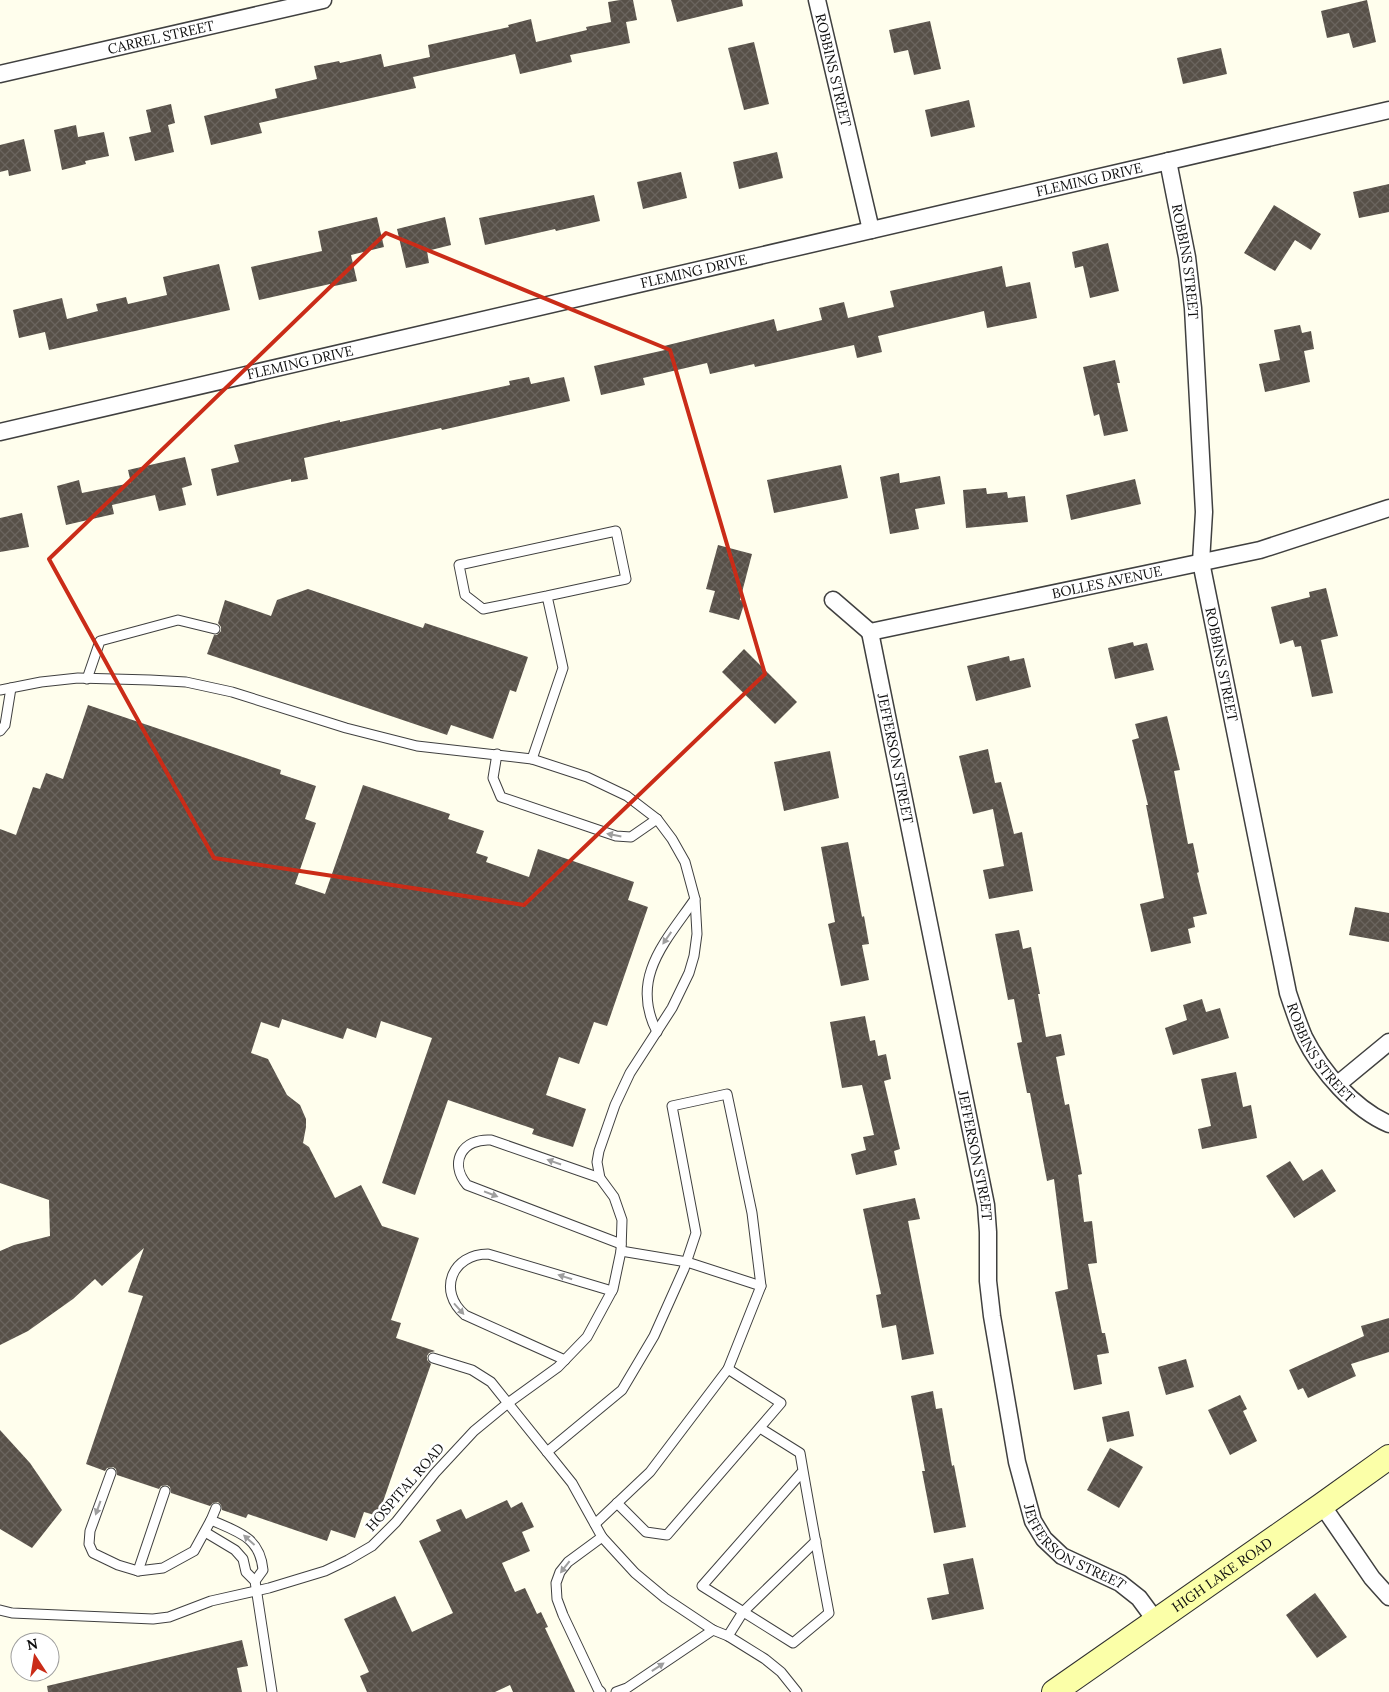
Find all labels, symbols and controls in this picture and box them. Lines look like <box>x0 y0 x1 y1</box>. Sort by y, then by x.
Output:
street label: ROBBINS STREET <box>811 12 855 129</box>
street label: CARREL STREET <box>106 16 216 58</box>
street label: FLEMING DRIVE <box>1034 158 1144 201</box>
street label: ROBBINS STREET <box>1168 202 1203 319</box>
street label: FLEMING DRIVE <box>639 250 749 292</box>
street label: FLEMING DRIVE <box>245 341 355 383</box>
street label: BOLLES AVENUE <box>1050 562 1164 603</box>
street label: ROBBINS STREET <box>1201 606 1242 723</box>
street label: JEFFERSON STREET <box>873 691 918 825</box>
one-way arrow <box>606 830 622 838</box>
one-way arrow <box>662 932 672 945</box>
street label: ROBBINS STREET <box>1283 1000 1359 1107</box>
street label: JEFFERSON STREET <box>954 1088 996 1221</box>
one-way arrow <box>546 1158 561 1166</box>
one-way arrow <box>484 1190 499 1198</box>
one-way arrow <box>558 1273 573 1281</box>
one-way arrow <box>454 1302 465 1315</box>
street label: HOSPITAL ROAD <box>362 1439 448 1535</box>
one-way arrow <box>94 1501 102 1516</box>
street label: JEFFERSON STREET <box>1020 1501 1130 1593</box>
street label: HIGH LAKE ROAD <box>1168 1533 1276 1616</box>
one-way arrow <box>243 1534 255 1546</box>
one-way arrow <box>559 1560 570 1573</box>
north arrow <box>10 1632 60 1682</box>
text: N <box>25 1634 40 1654</box>
one-way arrow <box>651 1662 664 1672</box>

